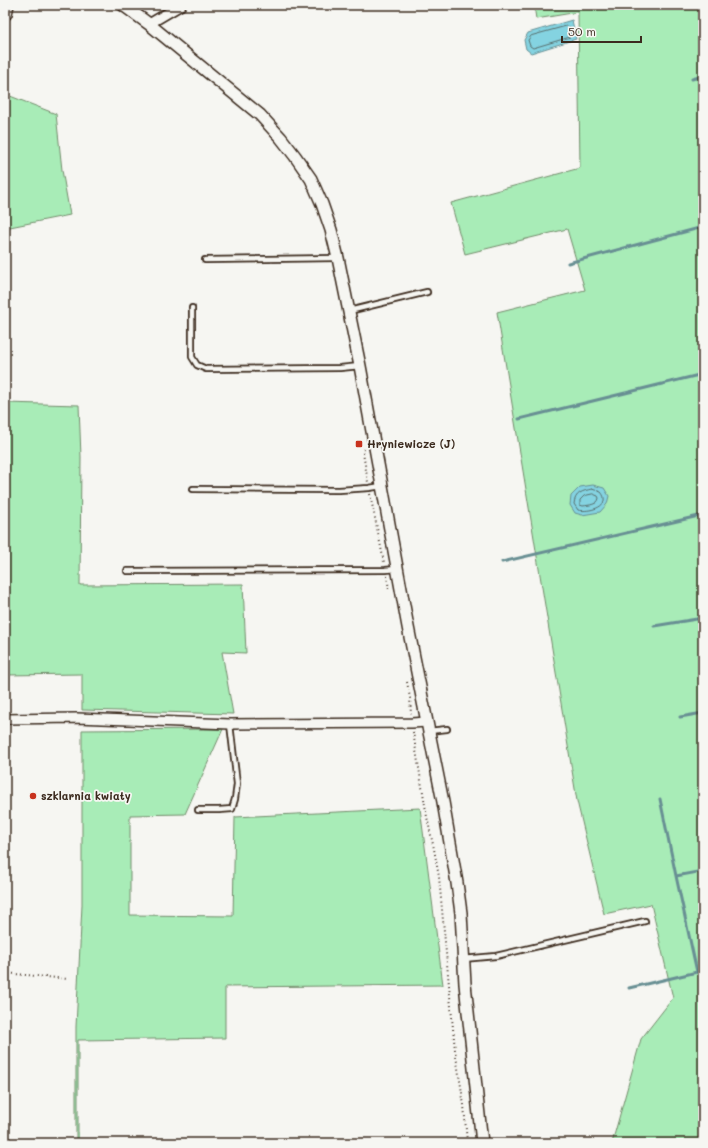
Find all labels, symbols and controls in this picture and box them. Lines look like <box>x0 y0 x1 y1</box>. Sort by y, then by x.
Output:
scale bar <box>562 18 641 44</box>
text: 50 m <box>568 23 596 39</box>
place label: Hryniewicze (J) <box>367 436 455 451</box>
marker: Hryniewicze (J) <box>354 439 364 449</box>
place label: szklarnia kwiaty <box>41 788 131 803</box>
marker: szklarnia kwiaty <box>28 791 38 801</box>

